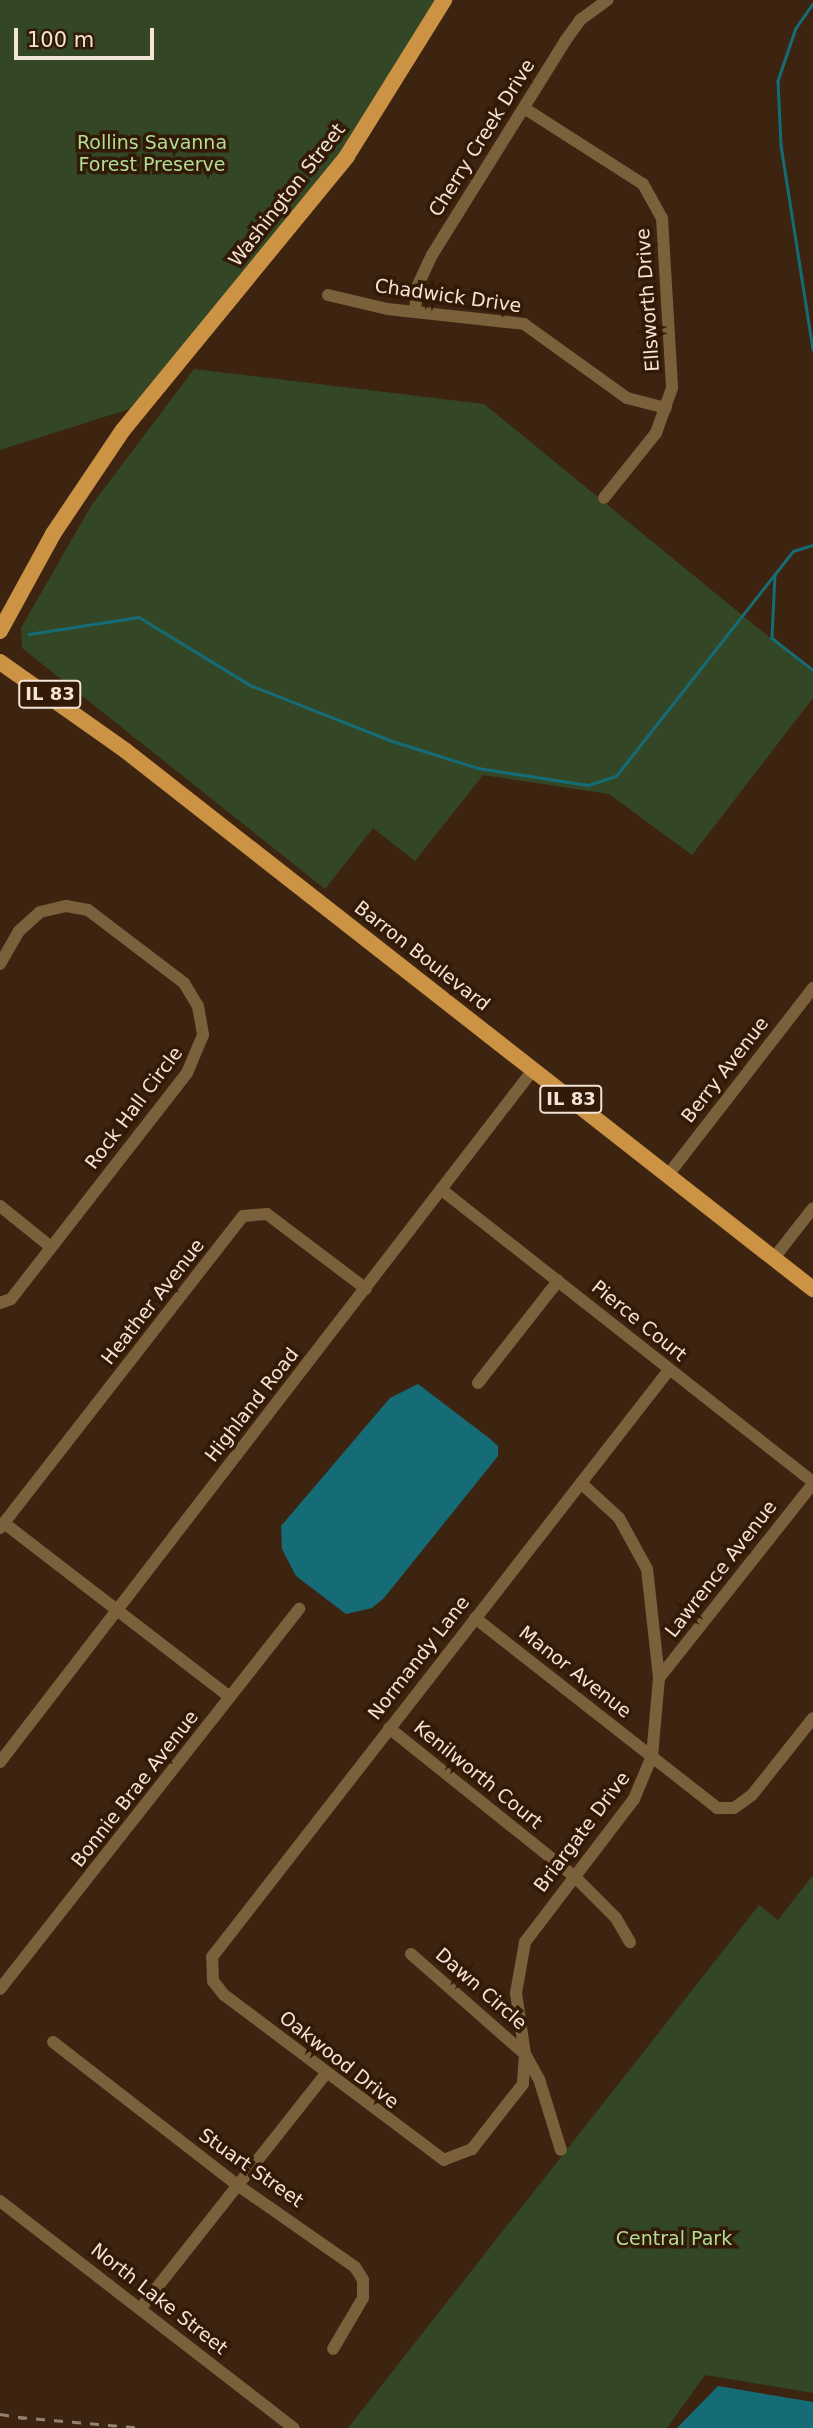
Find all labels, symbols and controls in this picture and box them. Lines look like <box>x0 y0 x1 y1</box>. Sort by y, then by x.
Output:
scale bar <box>18 14 158 58</box>
text: 100 m <box>27 28 94 52</box>
street label: Cherry Creek Drive <box>424 55 540 221</box>
street label: Washington Street <box>224 119 350 271</box>
park label: Rollins Savanna Forest Preserve <box>77 132 227 176</box>
street label: Ellsworth Drive <box>632 228 664 372</box>
street label: Chadwick Drive <box>373 274 523 318</box>
road number: IL 83 <box>17 680 83 708</box>
street label: Barron Boulevard <box>350 896 494 1016</box>
street label: Berry Avenue <box>677 1013 773 1127</box>
street label: Rock Hall Circle <box>81 1042 187 1174</box>
road number: IL 83 <box>538 1084 604 1114</box>
street label: Heather Avenue <box>97 1235 209 1369</box>
street label: Pierce Court <box>587 1276 691 1366</box>
street label: Highland Road <box>200 1343 304 1467</box>
street label: Lawrence Avenue <box>660 1496 782 1642</box>
street label: Normandy Lane <box>364 1592 474 1724</box>
street label: Manor Avenue <box>514 1621 636 1723</box>
street label: Bonnie Brae Avenue <box>67 1706 203 1872</box>
street label: Kenilworth Court <box>409 1716 547 1834</box>
street label: Briargate Drive <box>529 1767 635 1897</box>
street label: Dawn Circle <box>431 1943 531 2035</box>
street label: Oakwood Drive <box>275 2006 403 2114</box>
street label: Stuart Street <box>194 2124 308 2212</box>
park label: Central Park <box>616 2228 732 2250</box>
street label: North Lake Street <box>86 2239 232 2359</box>

